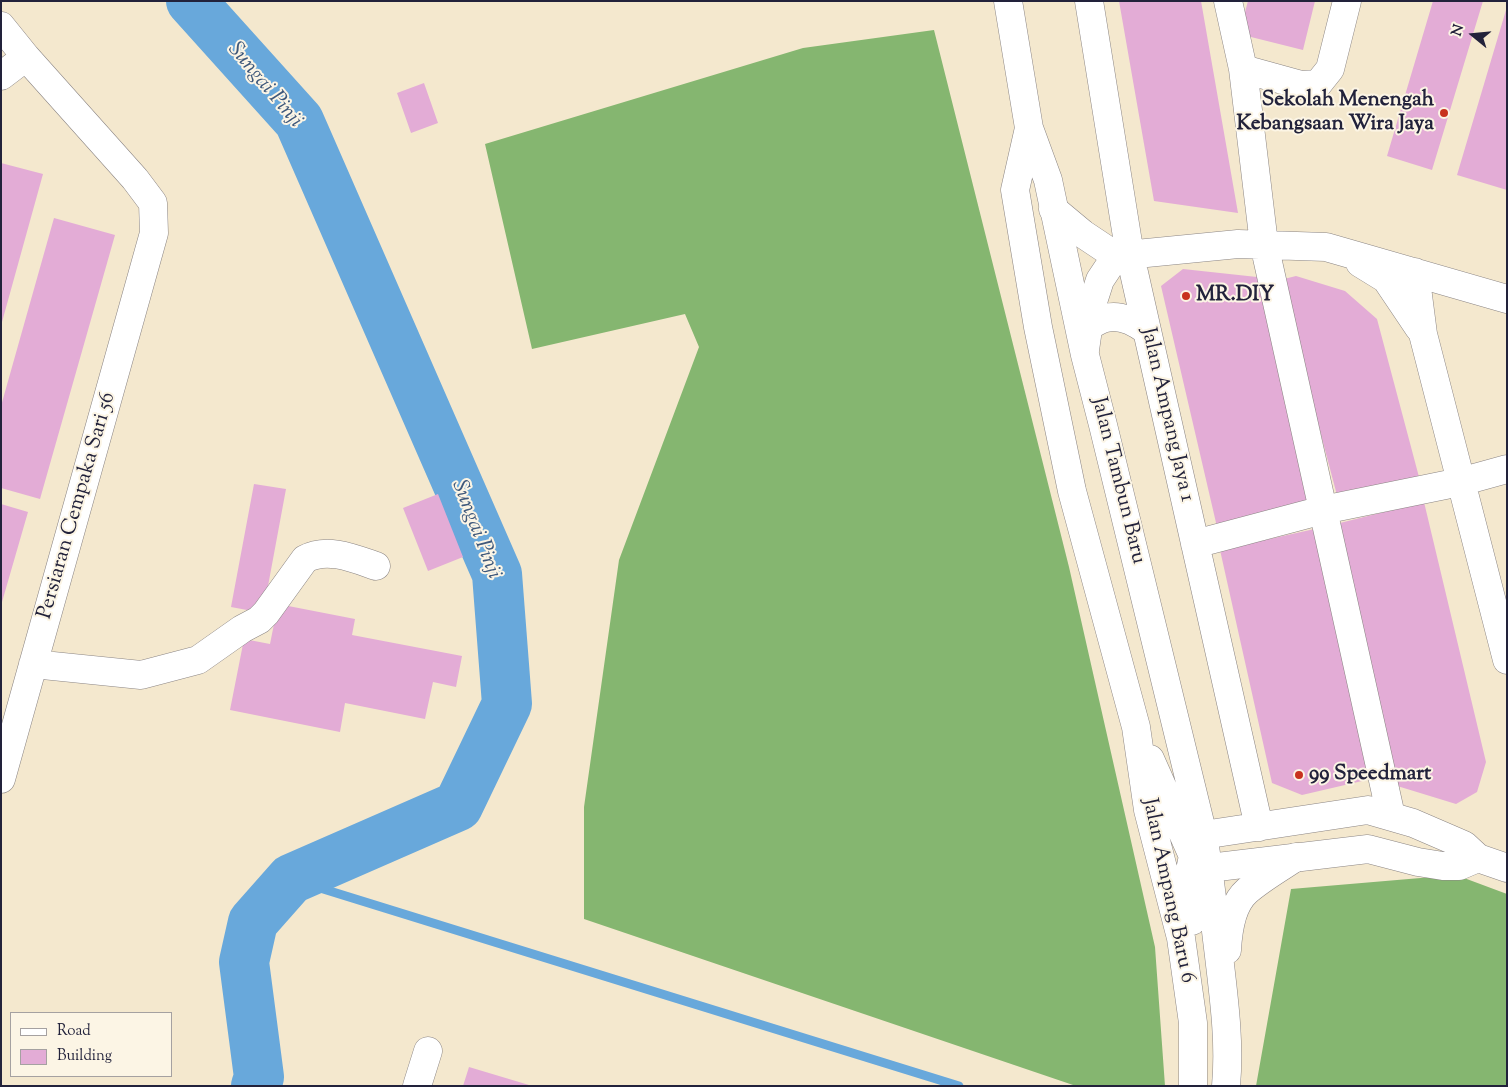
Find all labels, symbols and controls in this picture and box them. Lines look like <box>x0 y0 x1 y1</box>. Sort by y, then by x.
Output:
north arrow <box>1448 10 1498 60</box>
text: N <box>1447 22 1470 39</box>
water label: Sungai Pinji <box>221 38 307 134</box>
place label: Sekolah Menengah Kebangsaan Wira Jaya <box>1236 88 1434 138</box>
marker: Sekolah Menengah Kebangsaan Wira Jaya <box>1438 107 1450 119</box>
place label: MR.DIY <box>1196 283 1274 309</box>
marker: MR.DIY <box>1180 290 1192 302</box>
street label: Jalan Ampang Jaya 1 <box>1134 325 1198 505</box>
street label: Persiaran Cempaka Sari 56 <box>34 390 122 622</box>
street label: Jalan Tambun Baru <box>1084 395 1150 567</box>
water label: Sungai Pinji <box>444 477 506 583</box>
place label: 99 Speedmart <box>1309 762 1431 788</box>
marker: 99 Speedmart <box>1293 769 1305 781</box>
street label: Jalan Ampang Baru 6 <box>1135 796 1199 986</box>
legend <box>10 1012 172 1077</box>
text: Road <box>57 1021 91 1042</box>
text: Building <box>57 1046 112 1067</box>

